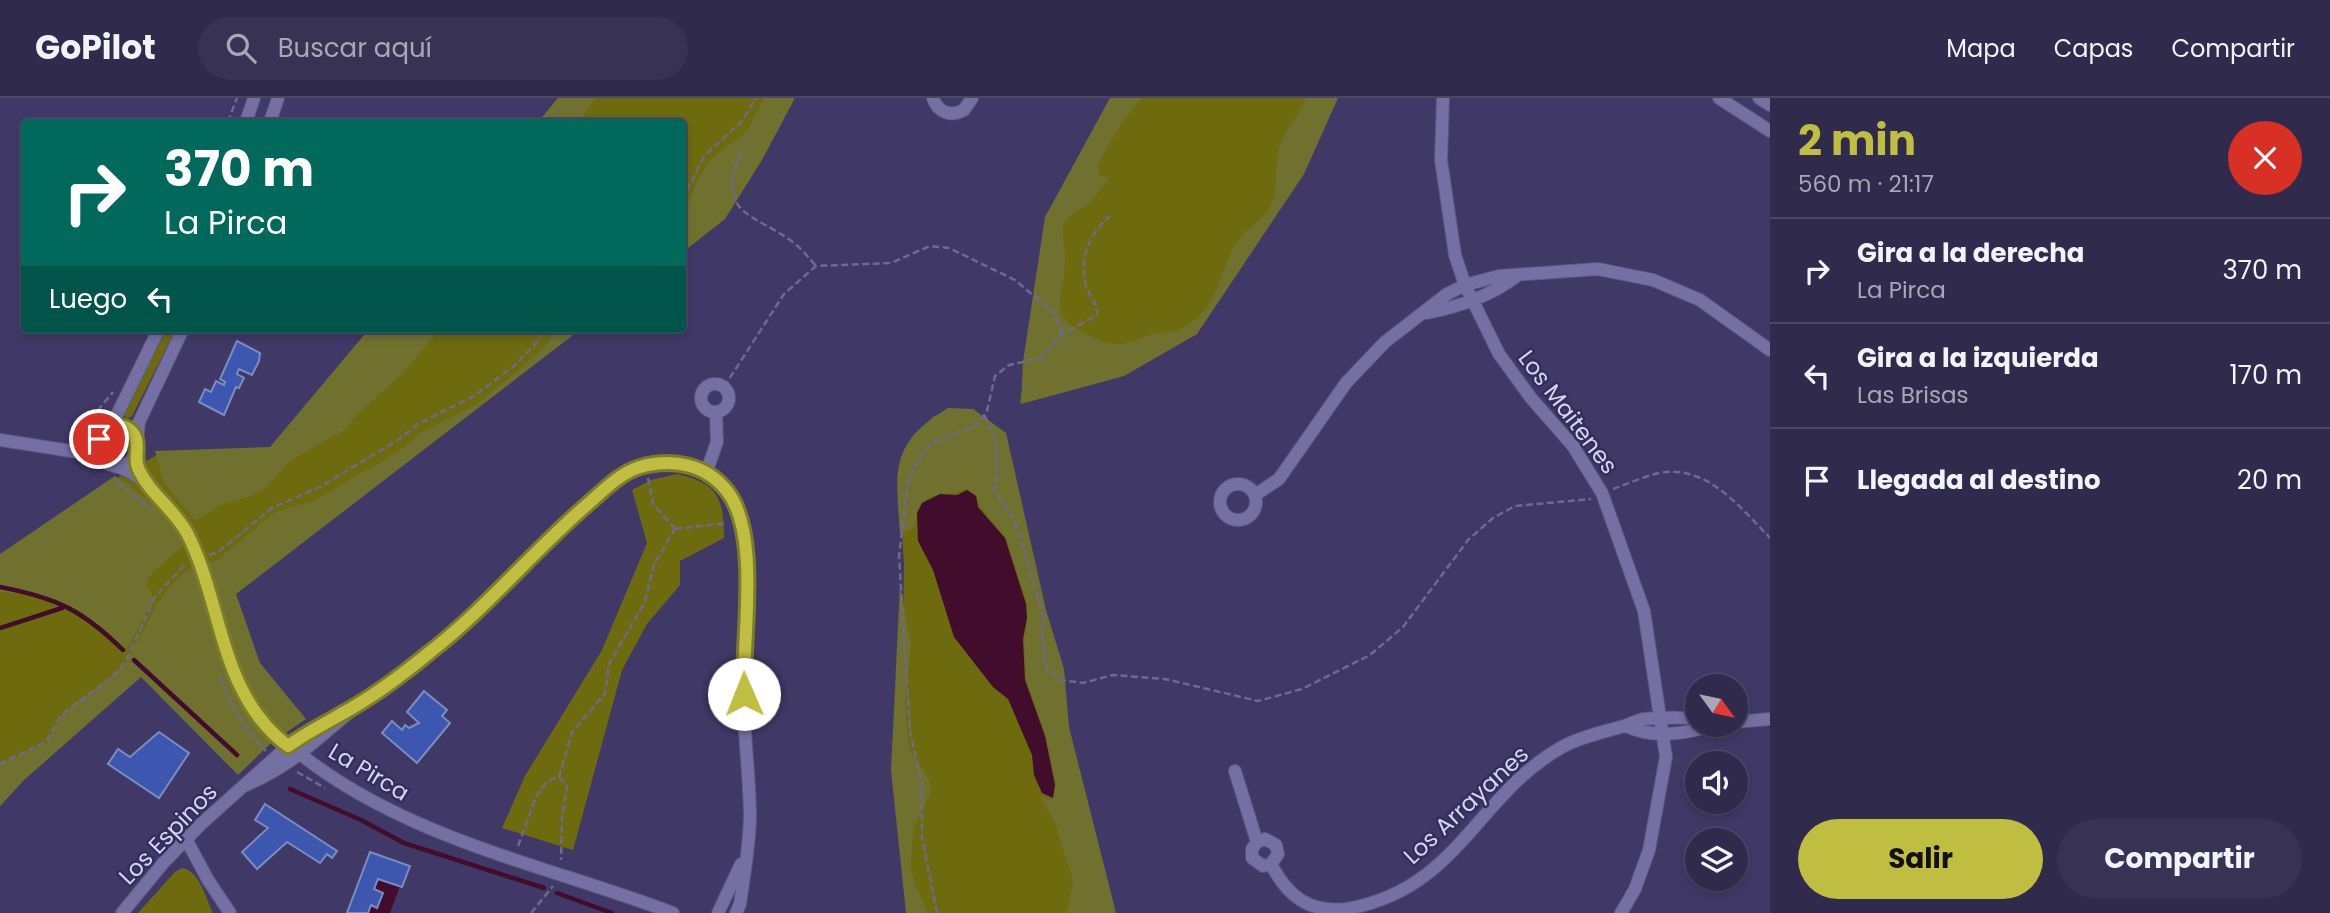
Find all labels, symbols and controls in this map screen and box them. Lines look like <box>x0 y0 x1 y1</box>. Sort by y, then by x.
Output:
search box <box>198 17 688 80</box>
text: GoPilot <box>35 24 156 71</box>
icon: search <box>222 29 260 67</box>
text: Buscar aquí <box>278 30 432 66</box>
text: Mapa <box>1946 32 2016 65</box>
text: Capas <box>2054 32 2133 65</box>
text: Compartir <box>2171 32 2295 65</box>
text: 2 min <box>1798 111 1916 170</box>
button: close <box>2228 121 2302 195</box>
text: 370 m <box>164 135 314 203</box>
icon: right <box>49 147 140 238</box>
text: 560 m · 21:17 <box>1798 168 1934 200</box>
text: La Pirca <box>164 200 287 245</box>
text: Gira a la derecha <box>1857 235 2085 271</box>
icon: right <box>1798 252 1836 290</box>
text: 370 m <box>2222 252 2302 288</box>
text: La Pirca <box>1857 274 1946 306</box>
icon: left <box>141 280 179 318</box>
text: Luego <box>49 281 127 317</box>
text: Gira a la izquierda <box>1857 340 2099 376</box>
street label: Los Maitenes <box>1511 343 1625 481</box>
icon: left <box>1798 357 1836 395</box>
text: 170 m <box>2229 357 2302 393</box>
text: Las Brisas <box>1857 379 1969 411</box>
pin <box>69 409 129 469</box>
icon: arrive <box>80 420 118 458</box>
icon: arrive <box>1798 462 1836 500</box>
text: Llegada al destino <box>1857 462 2101 498</box>
text: 20 m <box>2237 462 2302 498</box>
position arrow <box>707 657 781 731</box>
north arrow <box>1685 674 1748 737</box>
map controls <box>1685 674 1748 891</box>
street label: La Pirca <box>323 735 415 809</box>
street label: Los Arrayanes <box>1396 739 1536 871</box>
button: sound <box>1685 751 1748 814</box>
street label: Los Espinos <box>112 776 224 892</box>
button: Salir <box>1798 819 2043 899</box>
button: Compartir <box>2057 819 2302 899</box>
button: layers <box>1685 828 1748 891</box>

